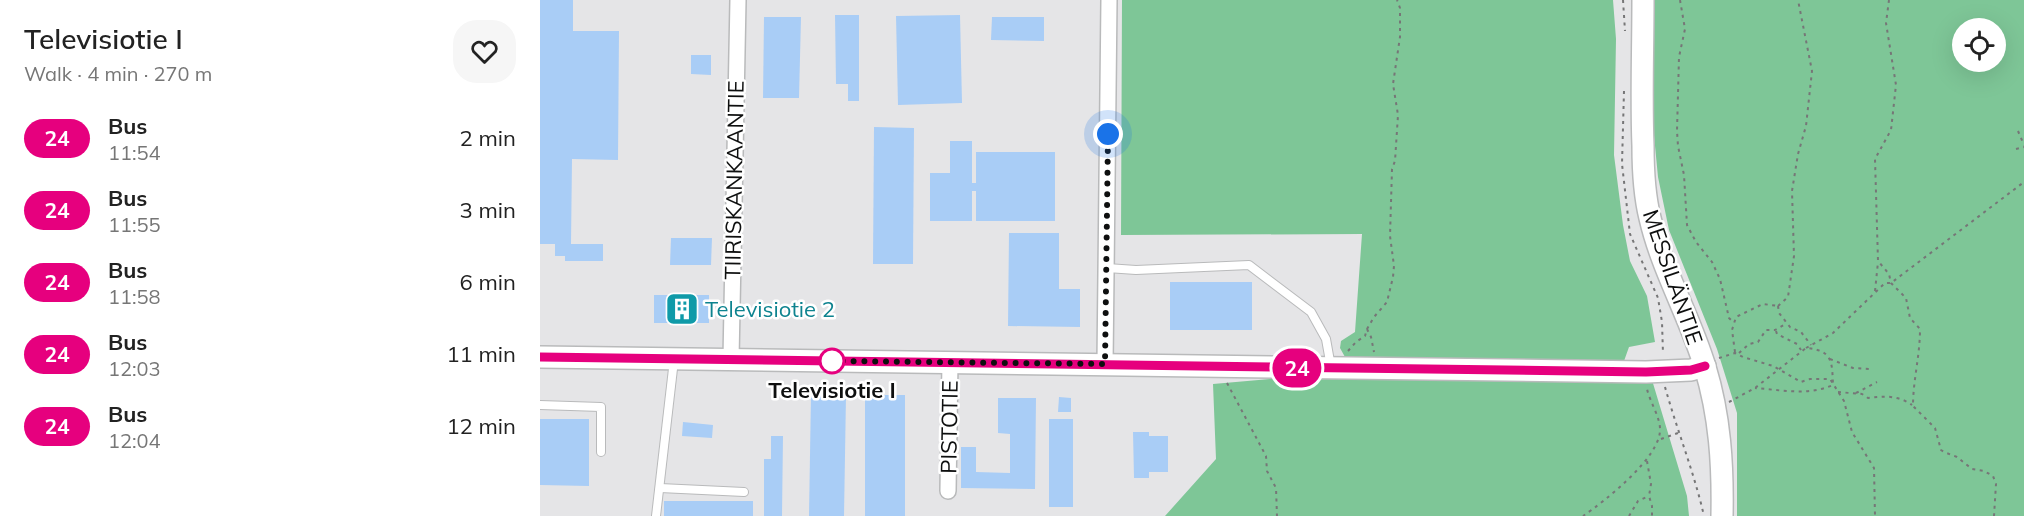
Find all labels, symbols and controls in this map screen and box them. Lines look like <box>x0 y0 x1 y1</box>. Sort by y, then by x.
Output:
map controls <box>1952 18 2006 72</box>
button: locate <box>1952 18 2006 72</box>
button: heart <box>453 20 516 83</box>
text: Televisiotie I <box>24 21 183 56</box>
text: Walk · 4 min · 270 m <box>24 61 212 86</box>
street label: TIIRISKANKAANTIE <box>718 80 750 280</box>
text: Bus <box>108 112 147 140</box>
your location <box>1093 119 1123 149</box>
text: 2 min <box>460 124 516 152</box>
text: 24 <box>44 125 70 151</box>
text: 11:54 <box>108 140 161 165</box>
text: Bus <box>108 184 147 212</box>
text: 3 min <box>460 196 516 224</box>
text: 24 <box>44 197 70 223</box>
street label: MESSILÄNTIE <box>1637 206 1709 348</box>
text: 11:55 <box>108 212 161 237</box>
text: Bus <box>108 256 147 284</box>
text: 6 min <box>460 268 516 296</box>
text: 24 <box>44 269 70 295</box>
text: 11:58 <box>108 284 161 309</box>
building icon: Televisiotie 2 <box>664 291 700 327</box>
place label: Televisiotie 2 <box>705 295 835 323</box>
text: Bus <box>108 328 147 356</box>
text: 11 min <box>446 340 516 368</box>
text: 24 <box>44 341 70 367</box>
marker: Televisiotie I <box>819 348 845 374</box>
line badge: 24 <box>1270 348 1324 388</box>
text: 24 <box>1284 355 1310 381</box>
text: 12:03 <box>108 356 161 381</box>
place label: Televisiotie I <box>768 376 896 404</box>
street label: PISTOTIE <box>934 380 964 474</box>
text: Bus <box>108 400 147 428</box>
text: 12 min <box>446 412 516 440</box>
text: 24 <box>44 413 70 439</box>
text: 12:04 <box>108 428 161 453</box>

